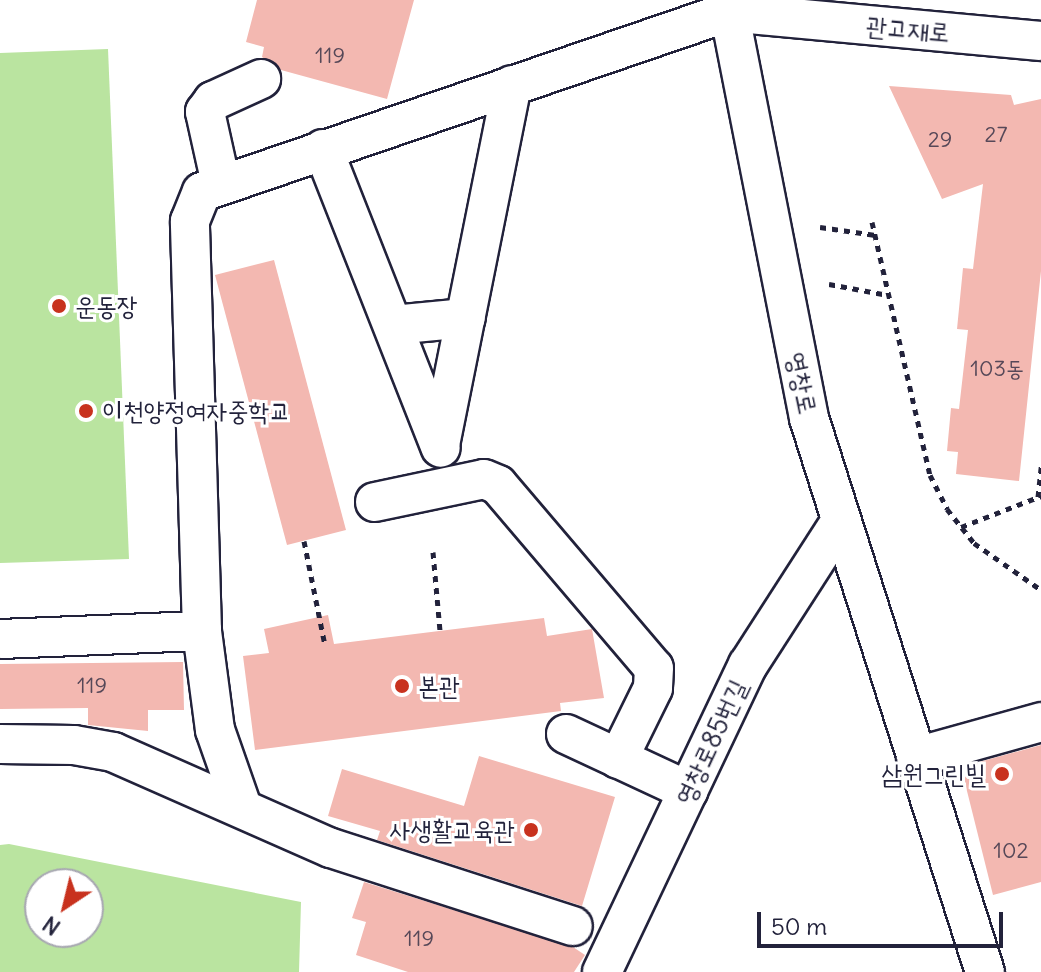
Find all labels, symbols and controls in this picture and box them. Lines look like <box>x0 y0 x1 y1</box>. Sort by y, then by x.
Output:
street label: 관고재로 <box>865 10 951 48</box>
house number: 119 <box>315 43 345 69</box>
house number: 27 <box>985 122 1007 148</box>
house number: 29 <box>928 127 952 153</box>
place label: 운동장 <box>75 290 138 322</box>
marker: 운동장 <box>50 297 68 315</box>
street label: 영창로 <box>780 349 824 417</box>
house number: 103동 <box>970 356 1024 382</box>
place label: 이천양정여자중학교 <box>102 395 290 427</box>
marker: 이천양정여자중학교 <box>77 402 95 420</box>
place label: 본관 <box>418 670 460 702</box>
house number: 119 <box>77 673 107 699</box>
street label: 영창로85번길 <box>668 674 754 810</box>
marker: 본관 <box>393 677 411 695</box>
place label: 삼원그린빌 <box>881 758 986 790</box>
marker: 삼원그린빌 <box>993 765 1011 783</box>
place label: 사생활교육관 <box>389 814 515 846</box>
marker: 사생활교육관 <box>522 821 540 839</box>
house number: 102 <box>993 838 1029 864</box>
north arrow <box>24 868 104 948</box>
scale bar <box>761 896 1007 946</box>
text: N <box>37 910 66 942</box>
text: 50 m <box>771 911 827 941</box>
house number: 119 <box>404 926 434 952</box>

